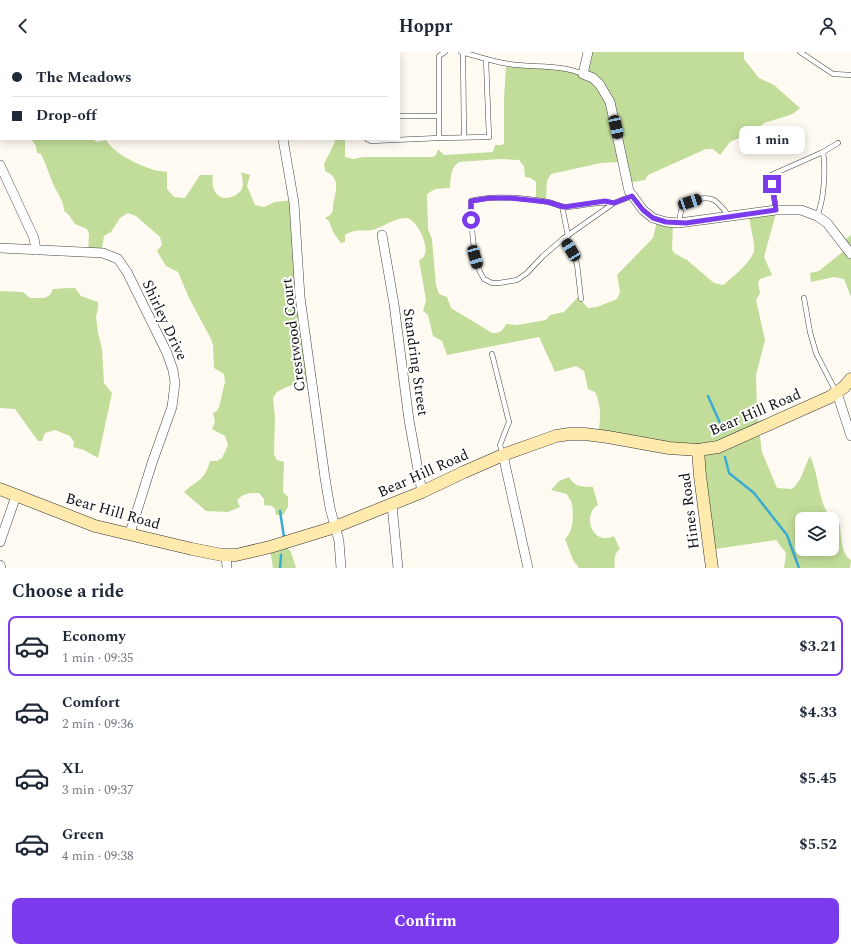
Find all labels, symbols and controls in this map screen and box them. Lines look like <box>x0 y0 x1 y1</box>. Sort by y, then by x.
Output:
text: Hoppr <box>399 13 452 40</box>
icon: back <box>12 15 34 37</box>
icon: person <box>817 15 839 37</box>
text: The Meadows <box>36 66 132 89</box>
text: Drop-off <box>36 104 97 127</box>
car <box>608 114 624 140</box>
callout: 1 min <box>739 126 805 154</box>
text: 1 min <box>755 130 789 150</box>
route end <box>763 175 781 193</box>
car <box>677 193 703 211</box>
route start <box>462 211 480 229</box>
car <box>560 237 582 263</box>
car <box>466 244 484 270</box>
street label: Shirley Drive <box>136 276 193 364</box>
street label: Crestwood Court <box>275 277 312 393</box>
street label: Standring Street <box>397 307 434 417</box>
street label: Bear Hill Road <box>706 383 805 442</box>
street label: Bear Hill Road <box>374 443 472 504</box>
street label: Hines Road <box>673 471 706 550</box>
street label: Bear Hill Road <box>63 487 163 536</box>
map controls <box>795 512 839 556</box>
button: layers <box>795 512 839 556</box>
text: Choose a ride <box>12 578 124 605</box>
text: Economy <box>62 625 126 648</box>
icon: car <box>14 628 50 664</box>
text: $3.21 <box>799 635 837 658</box>
text: 1 min · 09:35 <box>62 648 134 668</box>
text: Comfort <box>62 691 120 714</box>
icon: car <box>14 694 50 730</box>
text: $4.33 <box>799 701 837 724</box>
text: 2 min · 09:36 <box>62 714 134 734</box>
text: XL <box>62 757 83 780</box>
icon: car <box>14 760 50 796</box>
text: $5.45 <box>799 767 837 790</box>
text: 3 min · 09:37 <box>62 780 134 800</box>
text: Green <box>62 823 104 846</box>
icon: car <box>14 826 50 862</box>
text: $5.52 <box>799 833 837 856</box>
text: 4 min · 09:38 <box>62 846 134 866</box>
button: Confirm <box>12 898 839 944</box>

